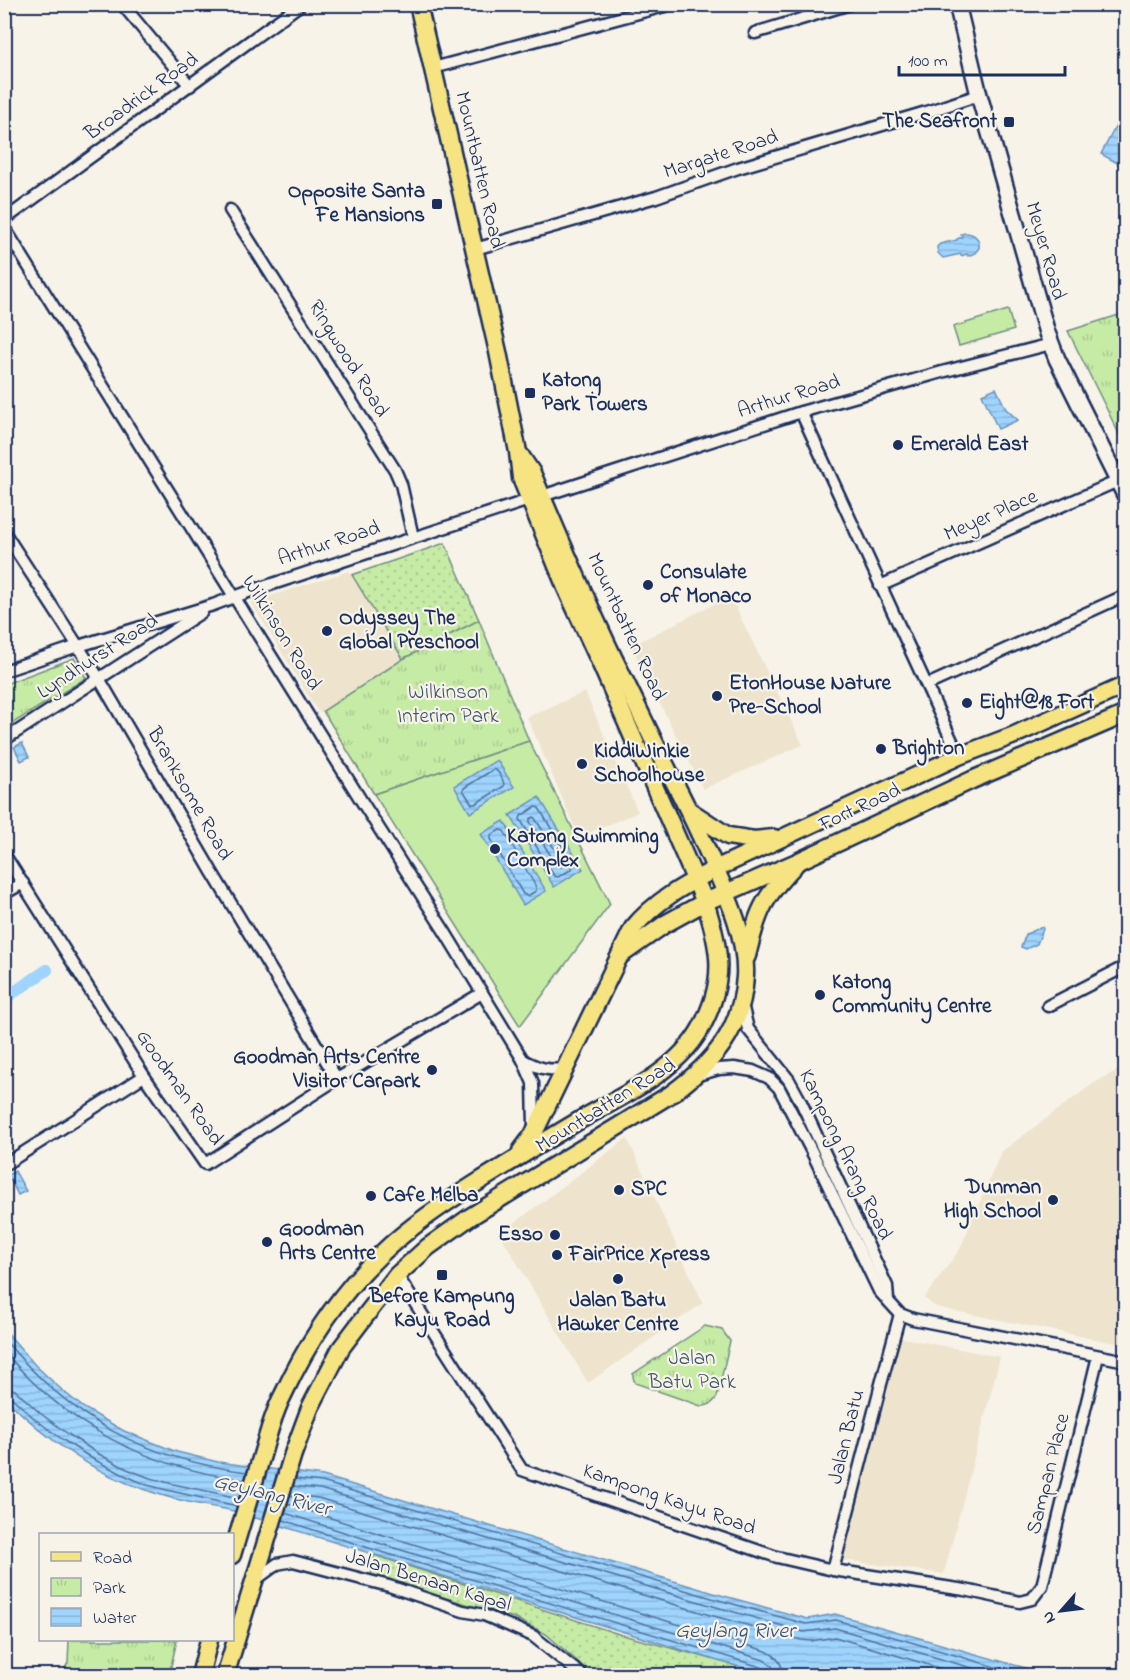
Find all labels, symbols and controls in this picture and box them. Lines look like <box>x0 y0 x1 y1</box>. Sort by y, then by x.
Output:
scale bar <box>899 39 1066 77</box>
street label: Broadrick Road <box>78 45 205 149</box>
text: 100 m <box>908 49 948 75</box>
street label: Mountbatten Road <box>446 89 512 252</box>
place label: The Seafront <box>882 107 998 137</box>
marker: The Seafront <box>1002 115 1016 129</box>
street label: Margate Road <box>660 122 783 190</box>
place label: Opposite Santa Fe Mansions <box>288 177 425 231</box>
marker: Opposite Santa Fe Mansions <box>430 197 444 211</box>
street label: Meyer Road <box>1015 198 1073 304</box>
street label: Ringwood Road <box>298 295 396 425</box>
place label: Katong Park Towers <box>542 366 648 420</box>
street label: Arthur Road <box>734 367 844 427</box>
marker: Katong Park Towers <box>523 386 537 400</box>
place label: Emerald East <box>910 430 1030 460</box>
marker: Emerald East <box>891 438 905 452</box>
street label: Meyer Place <box>939 482 1044 552</box>
street label: Arthur Road <box>274 513 384 575</box>
street label: Mountbatten Road <box>579 548 674 706</box>
place label: Consulate of Monaco <box>660 558 752 612</box>
street label: Wilkinson Road <box>234 570 328 697</box>
marker: Consulate of Monaco <box>641 578 655 592</box>
place label: Odyssey The Global Preschool <box>339 604 479 658</box>
street label: Lyndhurst Road <box>32 607 166 709</box>
marker: Odyssey The Global Preschool <box>320 624 334 638</box>
place label: EtonHouse Nature Pre-School <box>729 669 892 723</box>
park label: Wilkinson Interim Park <box>397 678 500 732</box>
place label: Eight@18 Fort <box>979 687 1095 720</box>
marker: EtonHouse Nature Pre-School <box>710 689 724 703</box>
marker: Eight@18 Fort <box>960 696 974 710</box>
street label: Branksome Road <box>138 721 240 867</box>
place label: Brighton <box>892 734 964 766</box>
place label: KiddiWinkie Schoolhouse <box>594 737 705 791</box>
marker: Brighton <box>874 742 888 756</box>
marker: KiddiWinkie Schoolhouse <box>575 757 589 771</box>
street label: Fort Road <box>813 776 906 840</box>
place label: Katong Swimming Complex <box>507 822 659 876</box>
marker: Katong Swimming Complex <box>488 842 502 856</box>
place label: Katong Community Centre <box>832 968 992 1024</box>
marker: Katong Community Centre <box>813 988 827 1002</box>
street label: Goodman Road <box>128 1024 230 1152</box>
place label: Goodman Arts Centre Visitor Carpark <box>233 1043 421 1097</box>
street label: Mountbatten Road <box>530 1051 682 1161</box>
marker: Goodman Arts Centre Visitor Carpark <box>425 1063 439 1077</box>
street label: Kampong Arang Road <box>789 1065 899 1247</box>
place label: Dunman High School <box>944 1173 1041 1229</box>
place label: SPC <box>631 1175 667 1205</box>
place label: Cafe Melba <box>383 1181 478 1211</box>
marker: SPC <box>612 1183 626 1197</box>
marker: Cafe Melba <box>364 1189 378 1203</box>
marker: Dunman High School <box>1046 1193 1060 1207</box>
place label: Goodman Arts Centre <box>279 1215 376 1269</box>
place label: Esso <box>498 1220 543 1250</box>
marker: Esso <box>548 1228 562 1242</box>
marker: Goodman Arts Centre <box>260 1235 274 1249</box>
place label: FairPrice Xpress <box>568 1240 711 1270</box>
marker: FairPrice Xpress <box>550 1248 564 1262</box>
marker: Before Kampung Kayu Road <box>435 1268 449 1282</box>
marker: Jalan Batu Hawker Centre <box>611 1272 625 1286</box>
place label: Before Kampung Kayu Road <box>368 1282 515 1338</box>
place label: Jalan Batu Hawker Centre <box>557 1286 679 1340</box>
park label: Jalan Batu Park <box>647 1344 737 1398</box>
street label: Jalan Batu <box>821 1386 873 1487</box>
street label: Sampan Place <box>1019 1410 1079 1538</box>
street label: Kampong Kayu Road <box>578 1456 760 1546</box>
water label: Geylang River <box>210 1466 337 1527</box>
legend <box>39 1533 234 1641</box>
street label: Jalan Benaan Kapal <box>341 1542 515 1620</box>
text: Road <box>93 1546 132 1572</box>
text: Park <box>93 1576 126 1602</box>
north arrow <box>1031 1581 1091 1641</box>
text: Water <box>93 1606 137 1632</box>
text: N <box>1036 1607 1063 1628</box>
water label: Geylang River <box>675 1616 798 1648</box>

